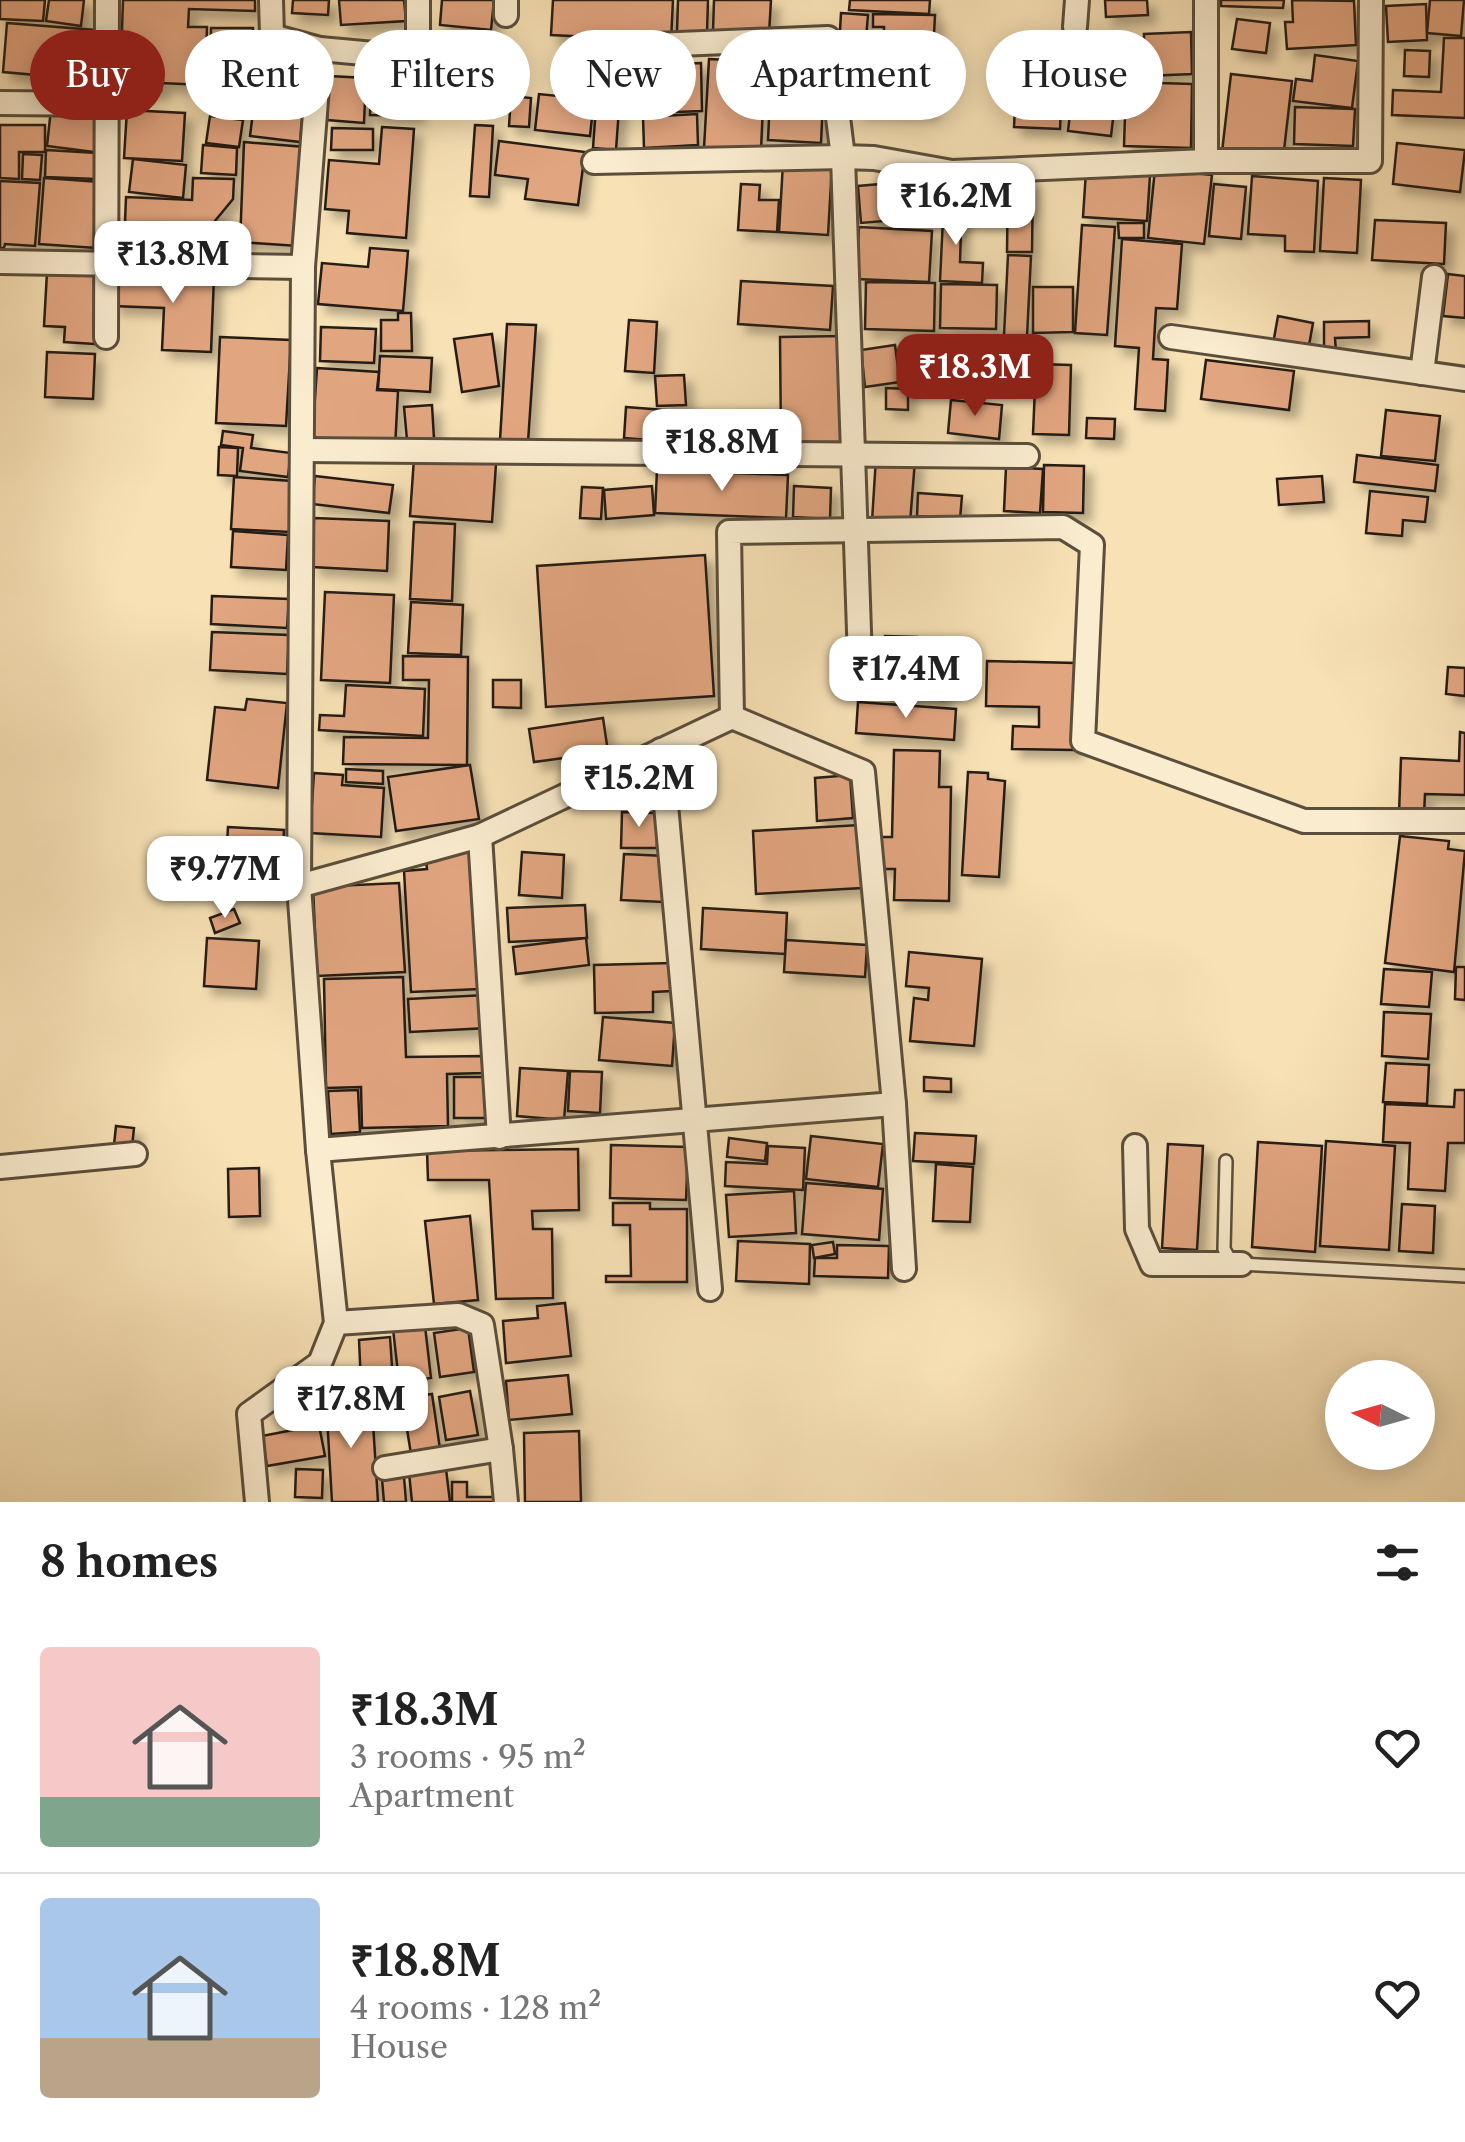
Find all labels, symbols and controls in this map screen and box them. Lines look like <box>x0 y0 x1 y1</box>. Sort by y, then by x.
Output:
chip: Buy <box>30 30 165 120</box>
chip: Rent <box>185 30 334 120</box>
chip: Filters <box>354 30 530 120</box>
chip: New <box>550 30 696 120</box>
chip: Apartment <box>716 30 966 120</box>
chip: House <box>986 30 1163 120</box>
pin: ₹16.2M <box>875 163 1037 248</box>
text: ₹16.2M <box>899 176 1013 215</box>
pin: ₹13.8M <box>92 221 254 306</box>
text: ₹13.8M <box>116 234 230 273</box>
pin: ₹18.3M <box>894 334 1056 419</box>
text: ₹18.3M <box>918 347 1032 386</box>
pin: ₹18.8M <box>641 409 803 494</box>
text: ₹18.8M <box>665 422 779 461</box>
pin: ₹17.4M <box>825 636 987 721</box>
text: ₹17.4M <box>851 649 961 688</box>
pin: ₹15.2M <box>558 745 720 830</box>
text: ₹15.2M <box>583 758 695 797</box>
pin: ₹9.77M <box>144 836 306 921</box>
text: ₹9.77M <box>169 849 281 888</box>
north arrow <box>1325 1360 1435 1470</box>
map controls <box>1325 1360 1435 1470</box>
pin: ₹17.8M <box>270 1366 432 1451</box>
text: ₹17.8M <box>296 1379 406 1418</box>
icon: filters <box>1370 1535 1425 1590</box>
text: 8 homes <box>40 1536 218 1588</box>
text: ₹18.3M <box>350 1684 499 1736</box>
icon: home <box>120 1687 240 1807</box>
icon: heart <box>1370 1720 1425 1775</box>
text: 3 rooms · 95 m² <box>350 1737 586 1776</box>
text: Apartment <box>350 1776 514 1815</box>
text: ₹18.8M <box>350 1935 501 1987</box>
icon: home <box>120 1938 240 2058</box>
icon: heart <box>1370 1971 1425 2026</box>
text: 4 rooms · 128 m² <box>350 1988 601 2027</box>
text: House <box>350 2027 448 2066</box>

